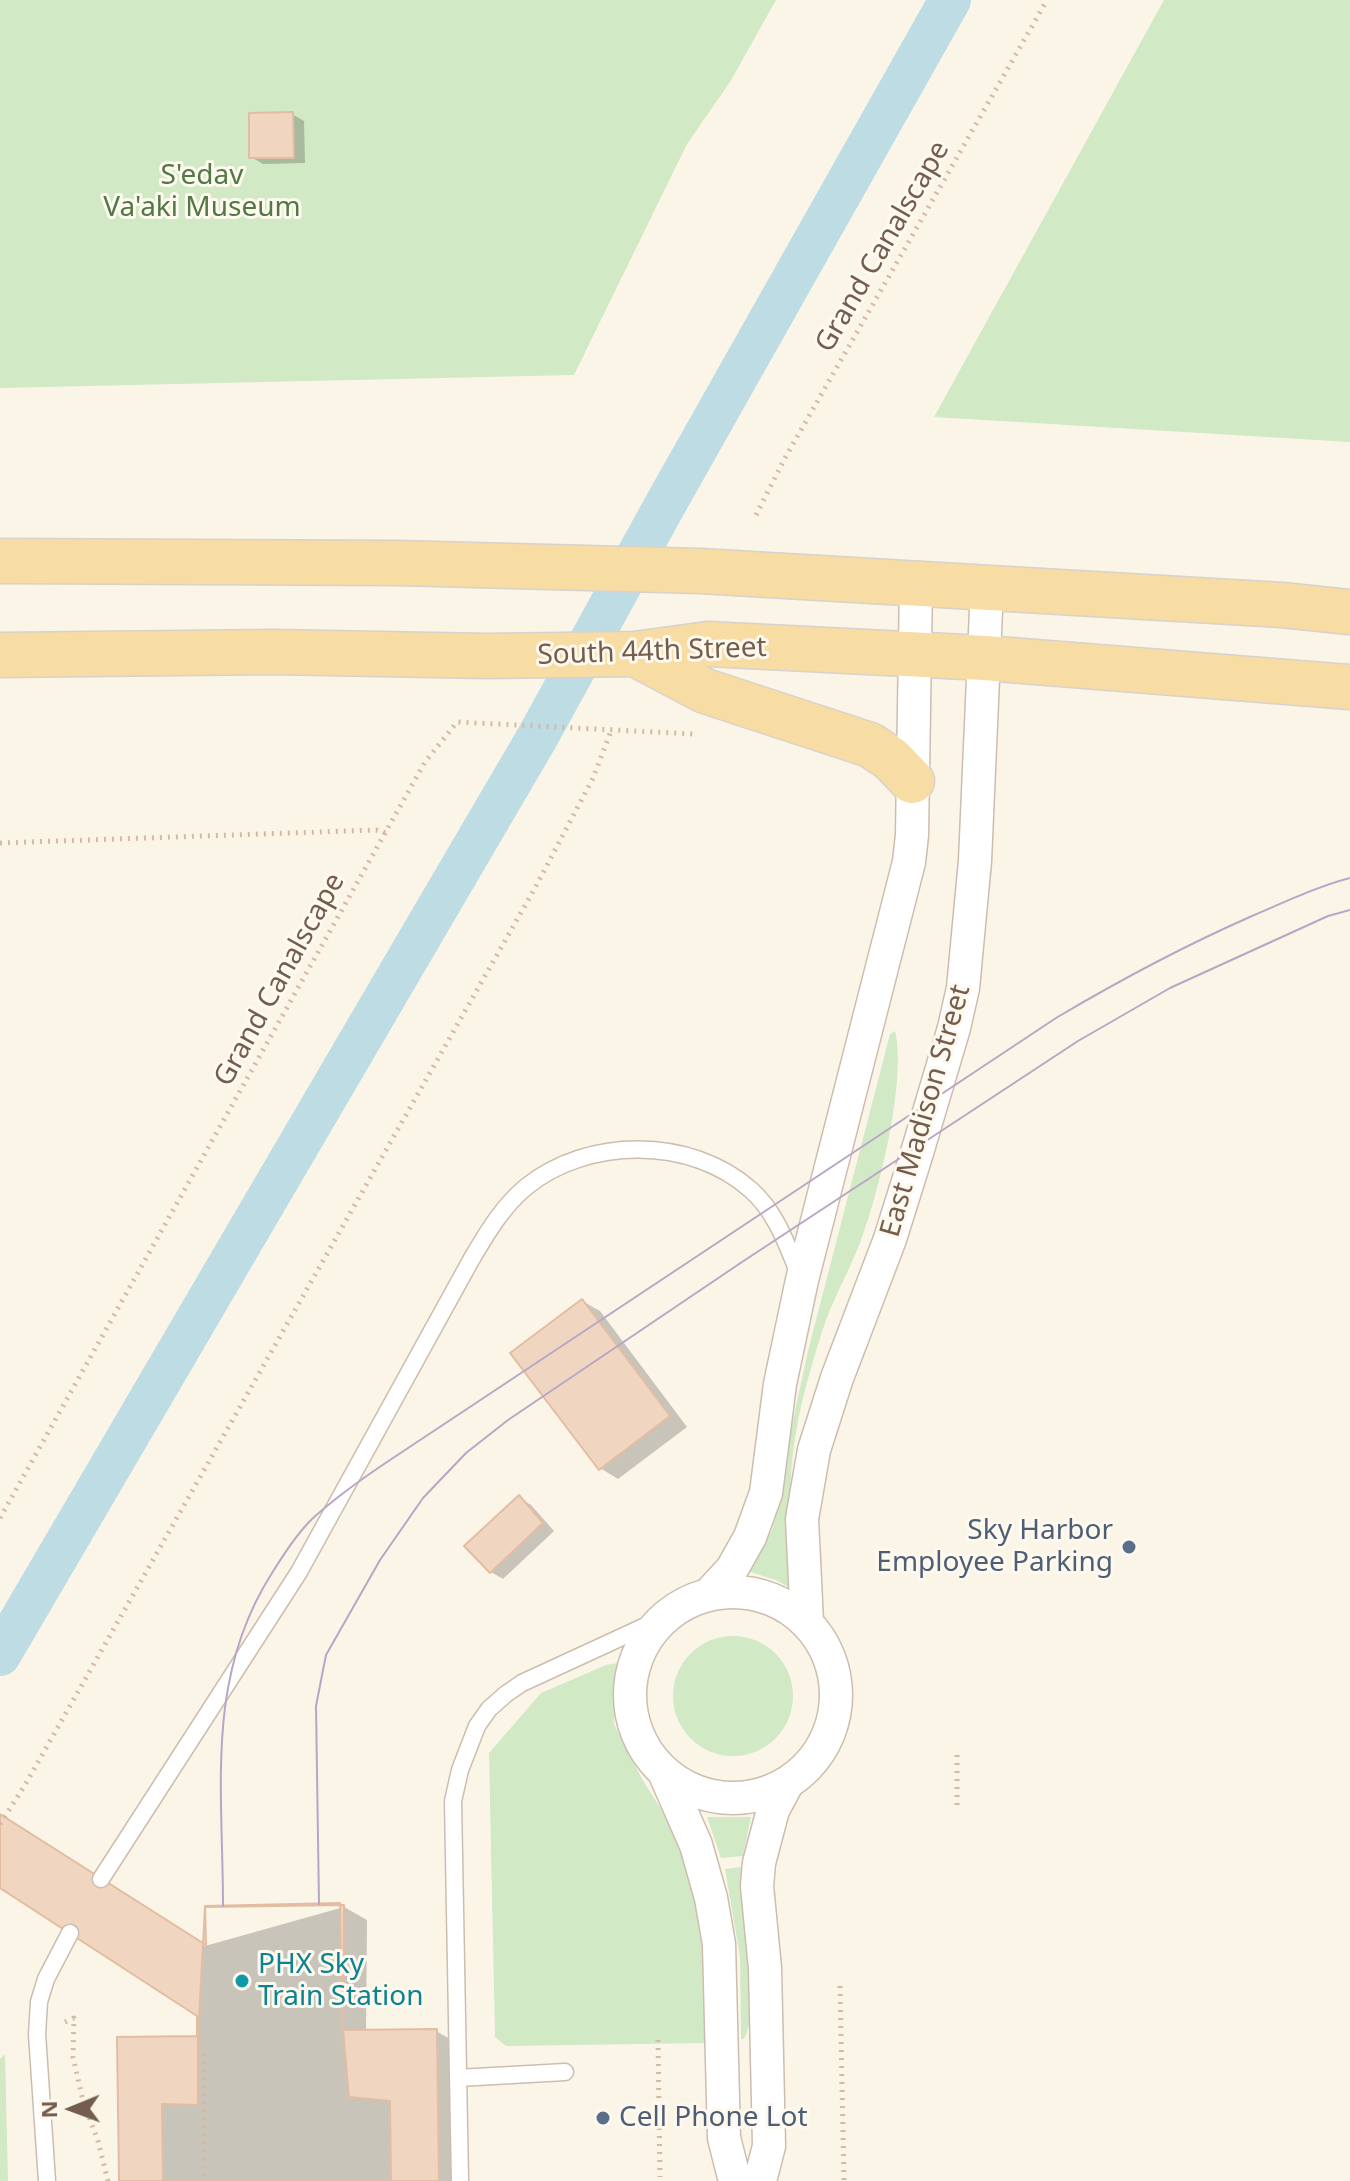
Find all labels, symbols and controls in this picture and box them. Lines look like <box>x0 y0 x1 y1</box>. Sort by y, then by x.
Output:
street label: Grand Canalscape <box>809 135 957 359</box>
park label: S'edav Va'aki Museum <box>103 159 301 225</box>
street label: South 44th Street <box>537 631 767 673</box>
street label: Grand Canalscape <box>208 868 352 1092</box>
street label: East Madison Street <box>874 981 978 1241</box>
place label: Sky Harbor Employee Parking <box>876 1514 1113 1580</box>
marker: Sky Harbor Employee Parking <box>1120 1538 1138 1556</box>
place label: PHX Sky Train Station <box>258 1948 423 2014</box>
marker: PHX Sky Train Station <box>233 1972 251 1990</box>
north arrow <box>32 2069 112 2149</box>
text: N <box>33 2100 63 2119</box>
place label: Cell Phone Lot <box>619 2101 807 2135</box>
marker: Cell Phone Lot <box>594 2109 612 2127</box>

